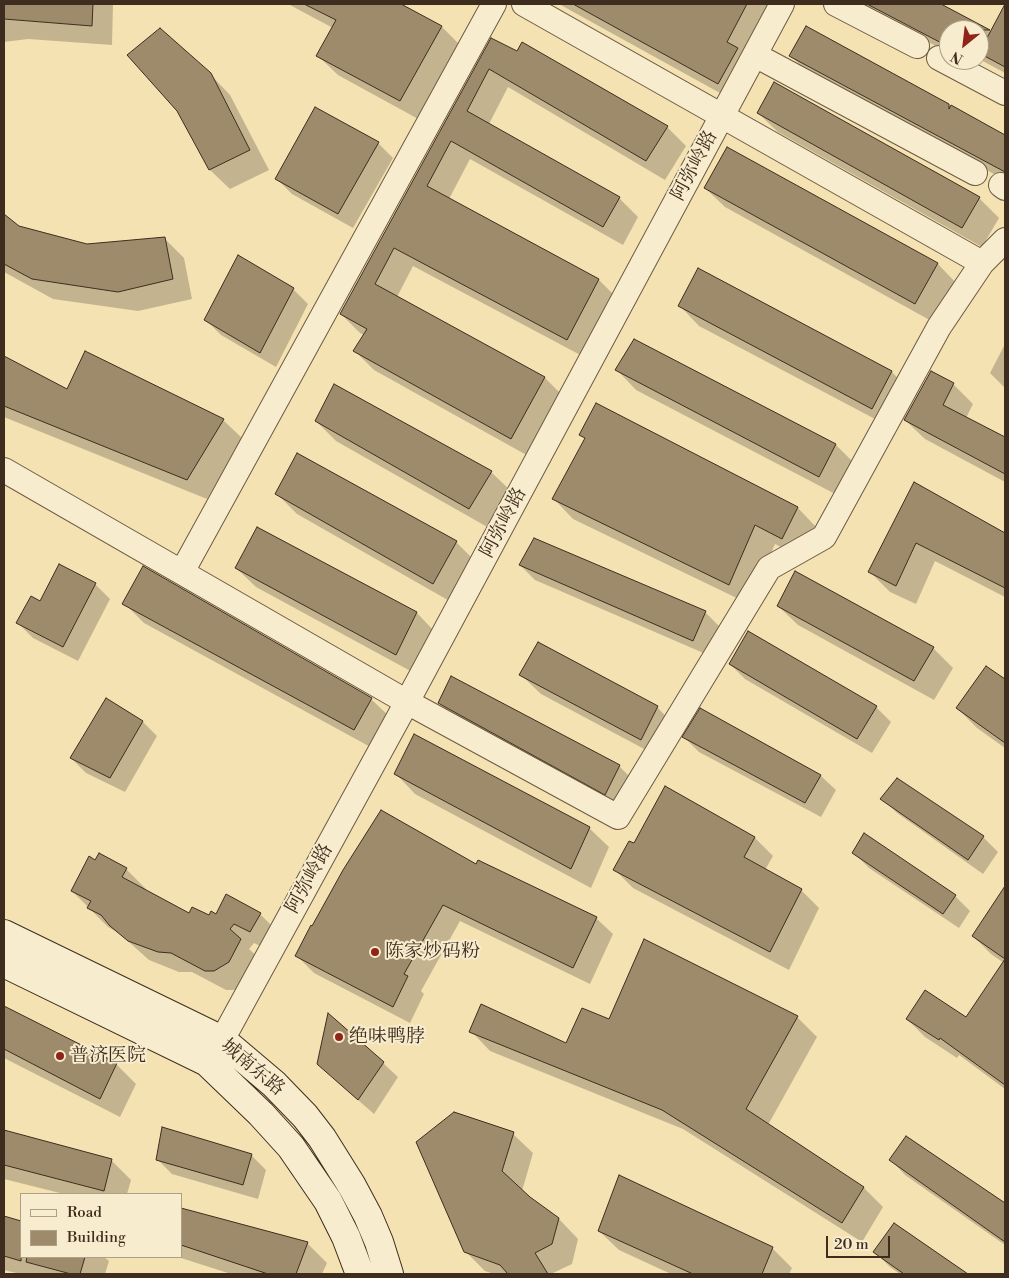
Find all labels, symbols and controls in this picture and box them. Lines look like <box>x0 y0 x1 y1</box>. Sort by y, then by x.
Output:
north arrow <box>939 20 989 70</box>
text: N <box>948 47 966 68</box>
street label: 阿弥岭路 <box>667 127 723 205</box>
street label: 阿弥岭路 <box>476 484 532 562</box>
street label: 阿弥岭路 <box>282 840 338 918</box>
place label: 陈家炒码粉 <box>385 941 480 963</box>
marker: 陈家炒码粉 <box>369 946 381 958</box>
place label: 绝味鸭脖 <box>349 1026 425 1048</box>
marker: 绝味鸭脖 <box>333 1031 345 1043</box>
street label: 城南东路 <box>216 1035 288 1101</box>
place label: 普济医院 <box>70 1045 146 1067</box>
marker: 普济医院 <box>54 1050 66 1062</box>
legend <box>20 1193 182 1258</box>
text: Road <box>67 1203 102 1222</box>
scale bar <box>829 1226 893 1258</box>
text: Building <box>67 1228 126 1247</box>
text: 20 m <box>834 1235 869 1254</box>

